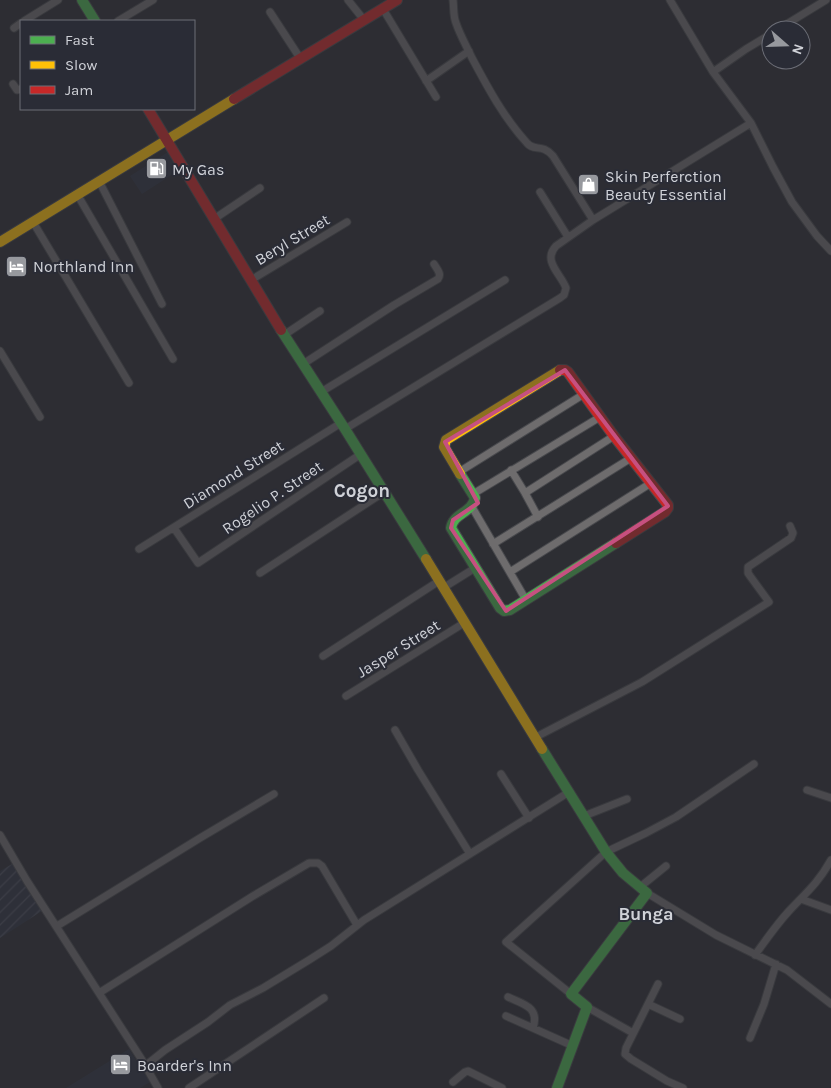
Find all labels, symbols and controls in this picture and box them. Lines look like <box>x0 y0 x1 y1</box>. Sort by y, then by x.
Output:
legend <box>20 20 195 110</box>
north arrow <box>761 20 811 70</box>
text: Fast <box>65 31 95 49</box>
text: N <box>788 42 807 57</box>
text: Slow <box>65 56 97 74</box>
text: Jam <box>65 81 93 99</box>
fuel station icon: My Gas <box>144 157 168 181</box>
place label: My Gas <box>172 160 224 179</box>
place label: Skin Perferction Beauty Essential <box>605 167 727 204</box>
shop icon: Skin Perferction Beauty Essential <box>577 173 601 197</box>
street label: Beryl Street <box>252 210 333 269</box>
hotel icon: Northland Inn <box>5 254 29 278</box>
place label: Northland Inn <box>33 257 134 276</box>
street label: Diamond Street <box>180 436 287 513</box>
street label: Rogelio P. Street <box>218 457 326 538</box>
district label: Cogon <box>334 480 390 502</box>
street label: Jasper Street <box>353 615 443 682</box>
district label: Bunga <box>618 903 674 925</box>
hotel icon: Boarder's Inn <box>109 1053 133 1077</box>
place label: Boarder's Inn <box>137 1056 232 1075</box>

